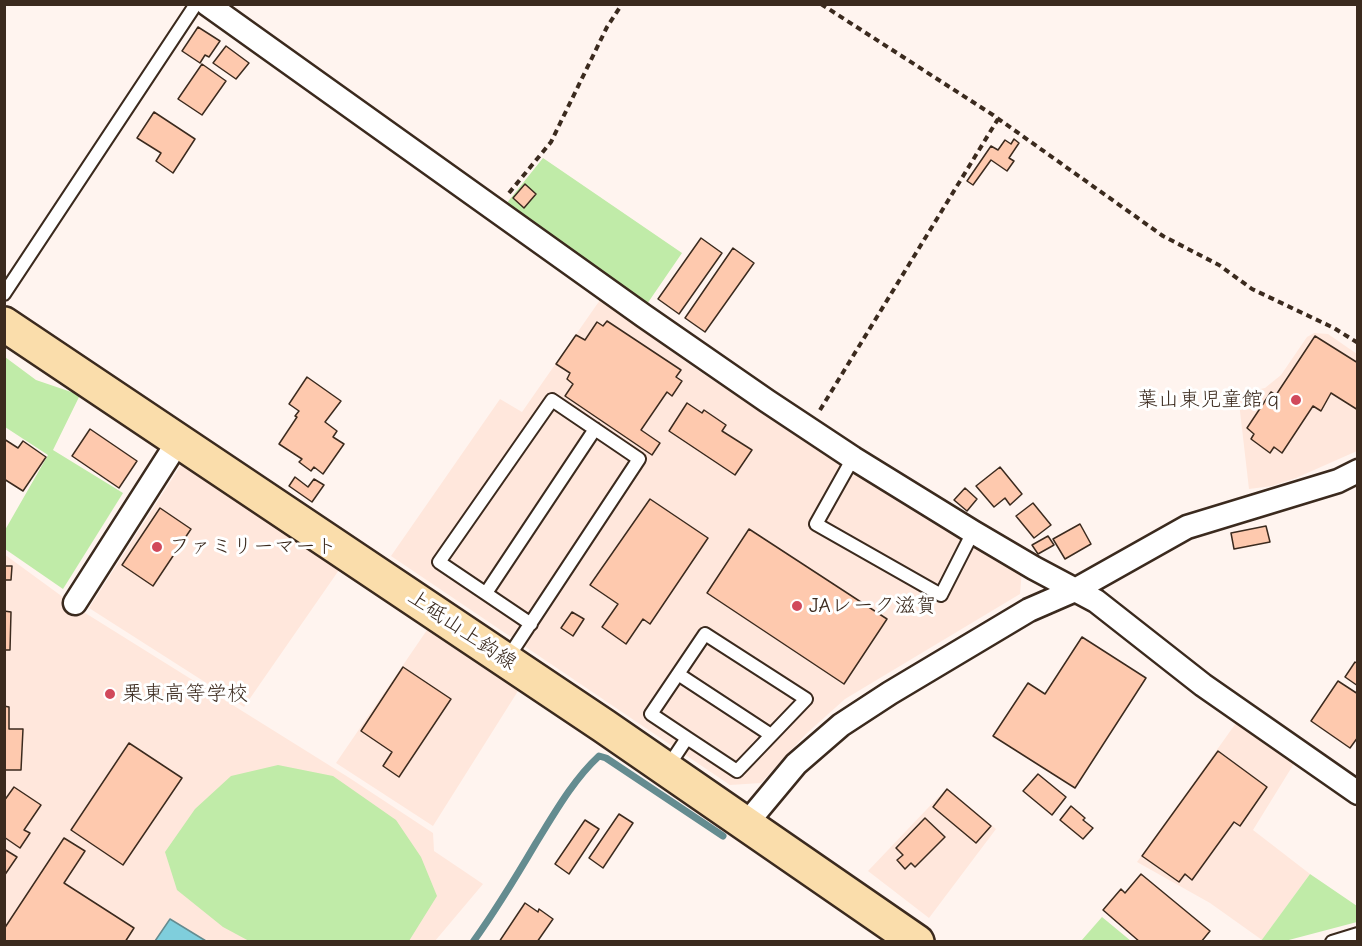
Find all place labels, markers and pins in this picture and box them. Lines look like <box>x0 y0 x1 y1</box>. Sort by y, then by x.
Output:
place label: 葉山東児童館ｑ <box>1137 387 1284 413</box>
marker: 葉山東児童館ｑ <box>1289 393 1303 407</box>
place label: ファミリーマート <box>169 534 337 560</box>
marker: ファミリーマート <box>150 540 164 554</box>
place label: JAレーク滋賀 <box>809 593 937 619</box>
marker: JAレーク滋賀 <box>790 599 804 613</box>
place label: 栗東高等学校 <box>122 681 248 707</box>
marker: 栗東高等学校 <box>103 687 117 701</box>

